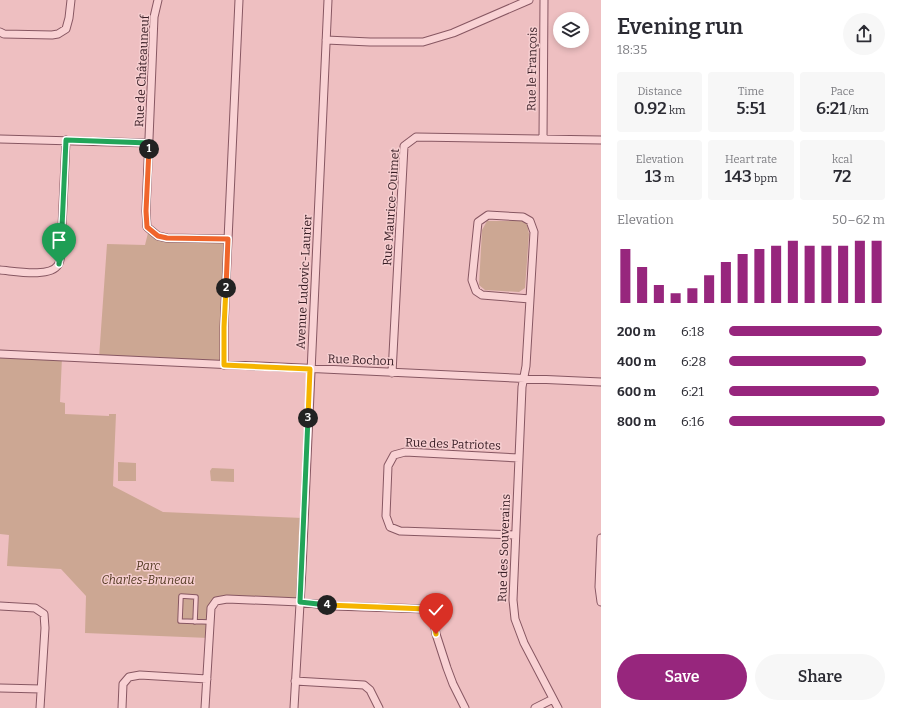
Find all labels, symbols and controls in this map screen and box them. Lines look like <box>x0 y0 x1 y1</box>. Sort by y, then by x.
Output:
map controls <box>553 12 589 48</box>
button: layers <box>553 12 589 48</box>
text: Evening run <box>617 13 743 40</box>
button: share <box>843 13 885 55</box>
street label: Rue de Châteauneuf <box>132 14 152 127</box>
street label: Rue le François <box>524 26 540 111</box>
text: 18:35 <box>617 42 647 57</box>
text: Distance <box>637 85 682 98</box>
text: Time <box>738 85 764 98</box>
text: Pace <box>830 85 854 98</box>
text: 0.92 <box>634 98 667 119</box>
text: 5:51 <box>736 98 766 119</box>
text: 6:21 <box>816 98 846 119</box>
text: km <box>667 104 686 117</box>
text: /km <box>846 104 869 117</box>
pin: 1 <box>139 139 159 159</box>
text: 1 <box>147 142 151 155</box>
street label: Rue Maurice-Ouimet <box>380 147 402 266</box>
text: Elevation <box>636 153 684 166</box>
text: Heart rate <box>725 153 777 166</box>
text: kcal <box>832 153 853 166</box>
text: 13 <box>645 166 662 187</box>
text: 143 <box>725 166 752 187</box>
text: 72 <box>833 166 852 187</box>
text: m <box>662 172 674 185</box>
text: bpm <box>752 172 777 185</box>
text: Elevation <box>617 212 674 227</box>
text: 50–62 m <box>832 212 885 227</box>
street label: Avenue Ludovic-Laurier <box>293 214 315 350</box>
pin <box>42 223 76 264</box>
icon: arrive <box>48 229 70 251</box>
pin: 2 <box>216 278 236 298</box>
text: 2 <box>223 281 229 294</box>
text: 200 m <box>617 324 656 339</box>
text: 6:18 <box>681 324 704 339</box>
street label: Rue Rochon <box>328 352 395 368</box>
text: 400 m <box>617 354 656 369</box>
text: 6:28 <box>681 354 706 369</box>
text: 600 m <box>617 384 656 399</box>
text: 6:21 <box>681 384 704 399</box>
pin: 3 <box>298 408 318 428</box>
text: 3 <box>305 411 311 424</box>
text: 800 m <box>617 414 656 429</box>
text: 6:16 <box>681 414 704 429</box>
street label: Rue des Patriotes <box>405 435 501 453</box>
street label: Rue des Souverains <box>495 493 513 602</box>
park label: Parc Charles-Bruneau <box>102 559 194 587</box>
pin <box>419 593 453 634</box>
pin: 4 <box>317 595 337 615</box>
text: 4 <box>324 598 330 611</box>
icon: check <box>425 599 447 621</box>
button: Save <box>617 654 747 700</box>
button: Share <box>755 654 885 700</box>

